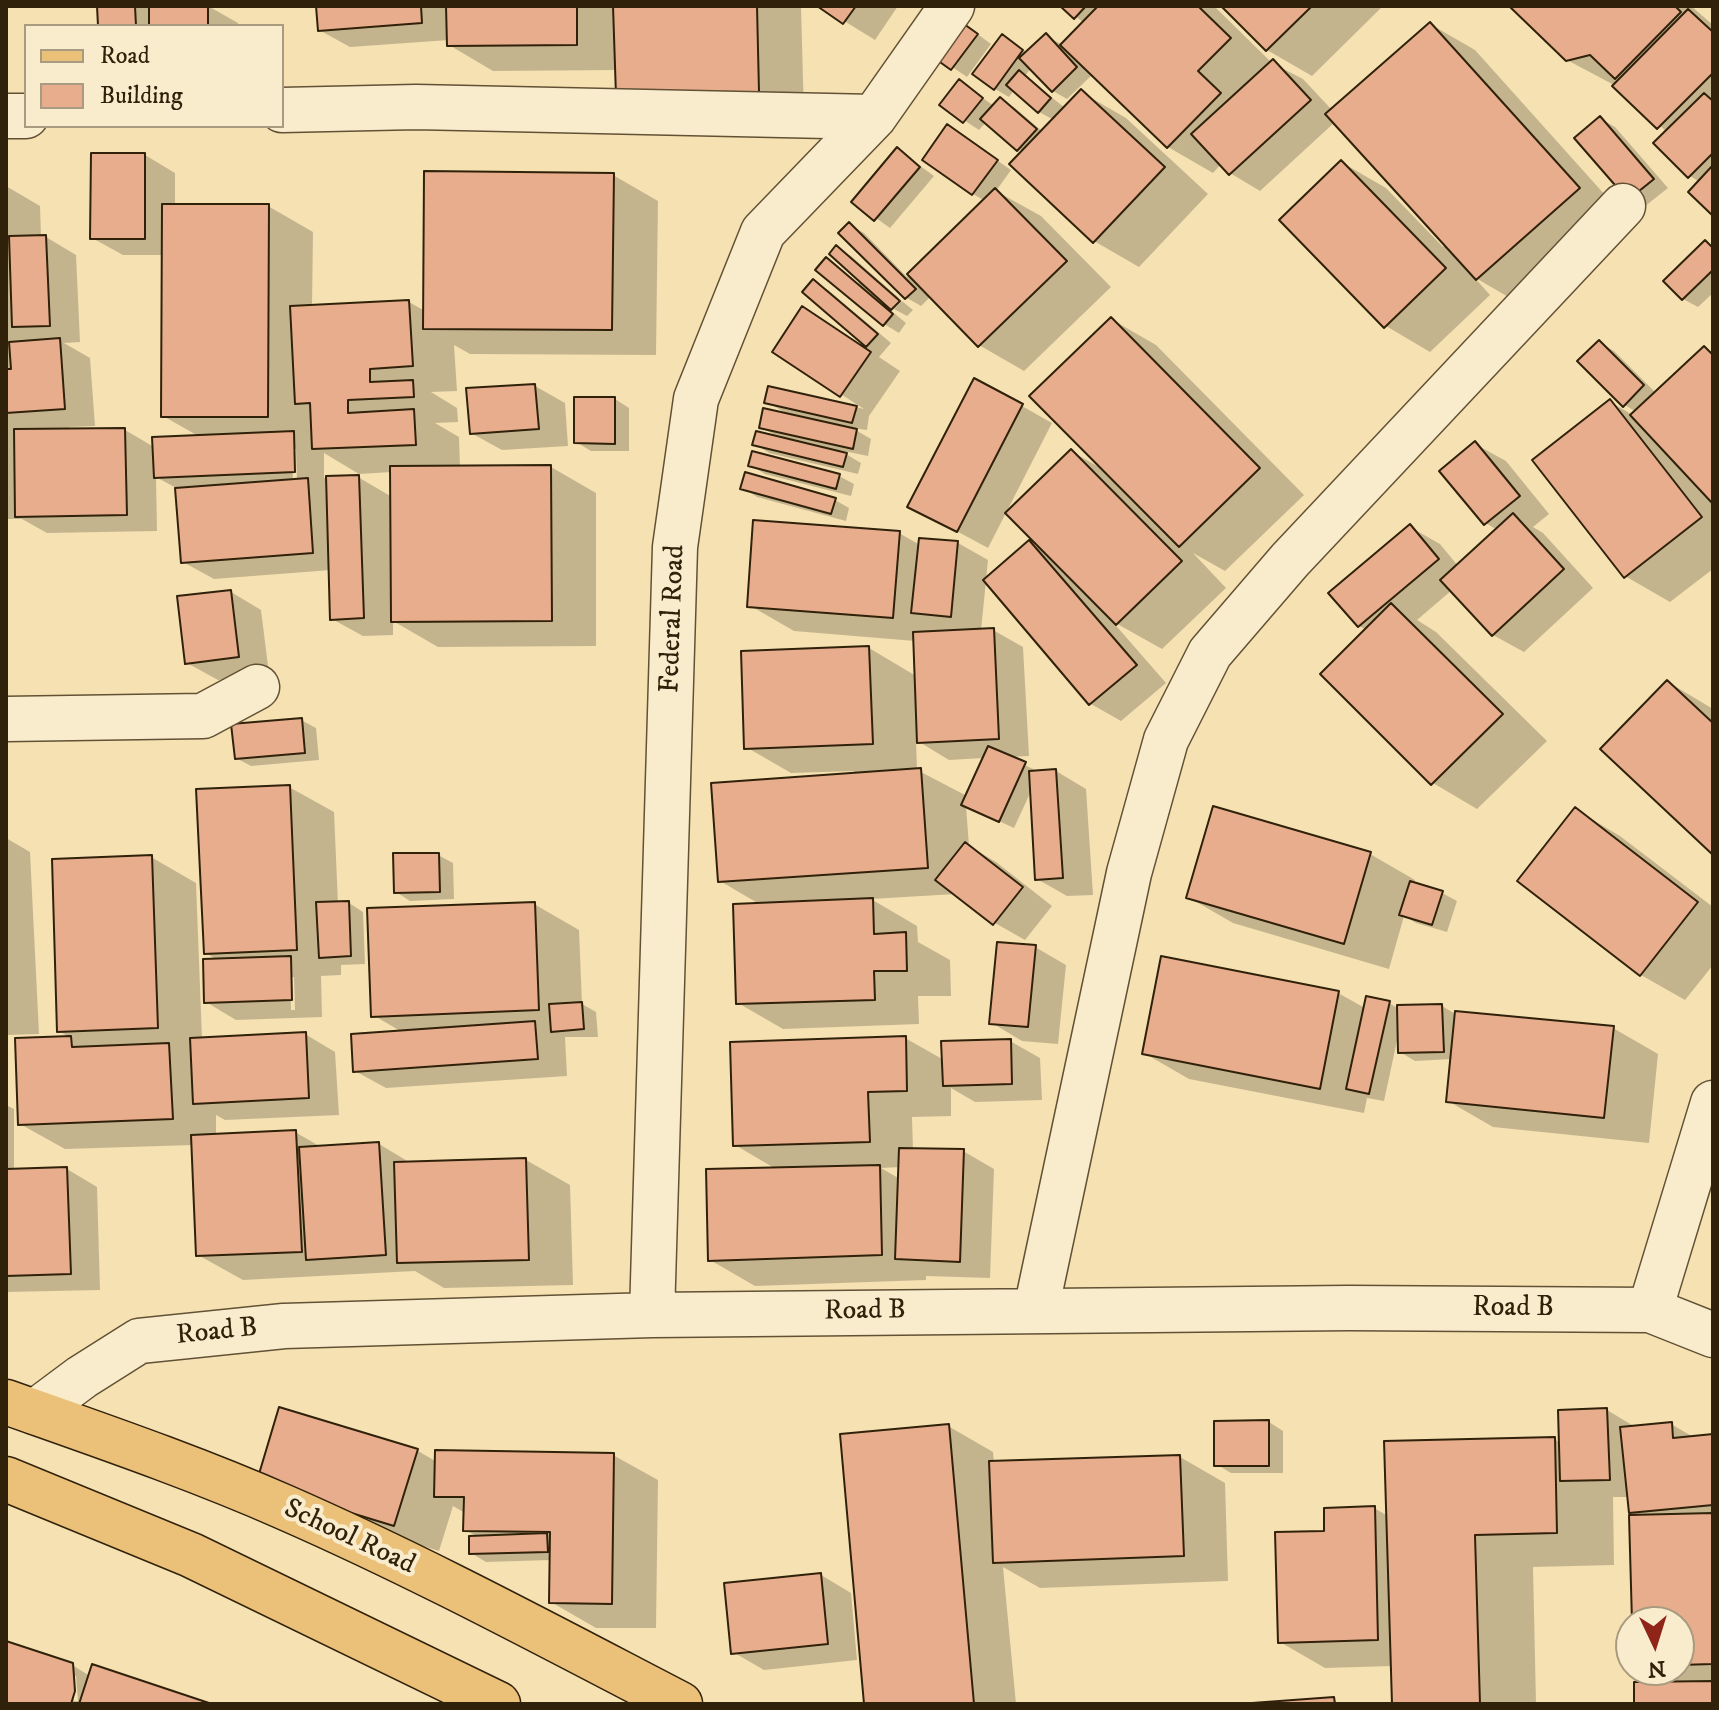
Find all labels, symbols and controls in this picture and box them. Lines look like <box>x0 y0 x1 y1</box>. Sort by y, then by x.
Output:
legend <box>24 24 284 128</box>
text: Road <box>100 41 150 71</box>
text: Building <box>100 81 183 111</box>
street label: Federal Road <box>655 544 693 694</box>
street label: Road B <box>1472 1292 1554 1326</box>
street label: Road B <box>824 1294 906 1330</box>
street label: Road B <box>175 1312 259 1354</box>
street label: School Road <box>278 1493 420 1583</box>
north arrow <box>1615 1606 1695 1686</box>
text: N <box>1647 1654 1667 1683</box>

